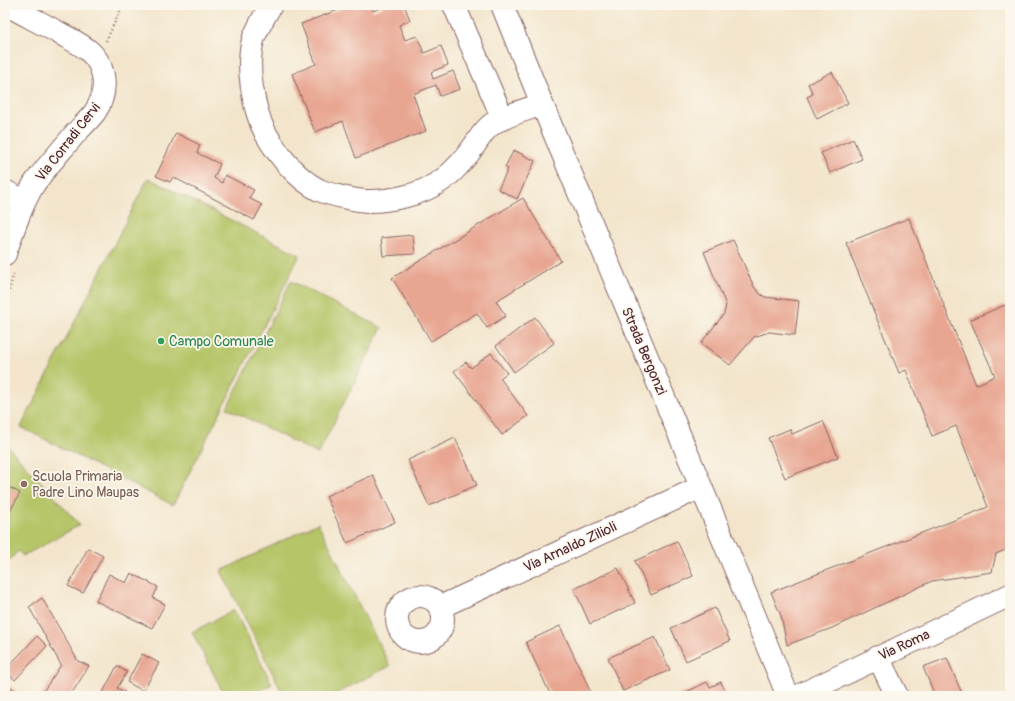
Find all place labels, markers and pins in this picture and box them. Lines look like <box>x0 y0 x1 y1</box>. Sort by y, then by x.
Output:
place label: Campo Comunale <box>169 333 274 350</box>
marker: Campo Comunale <box>156 336 166 346</box>
place label: Scuola Primaria Padre Lino Maupas <box>32 468 140 501</box>
marker: Scuola Primaria Padre Lino Maupas <box>19 479 29 489</box>

